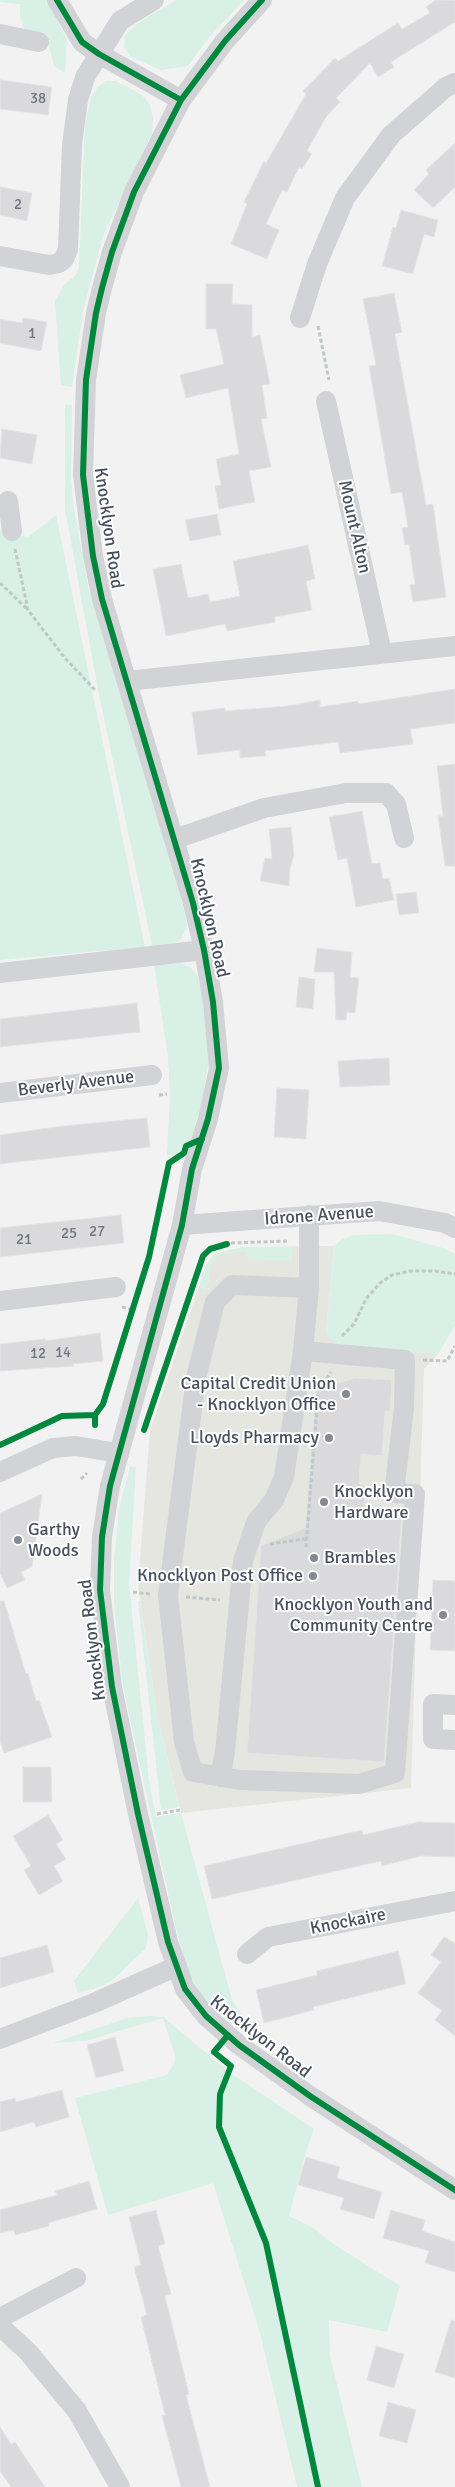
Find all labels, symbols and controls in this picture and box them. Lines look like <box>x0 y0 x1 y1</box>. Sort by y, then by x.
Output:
house number: 38 <box>30 90 46 108</box>
house number: 2 <box>14 196 22 214</box>
house number: 1 <box>28 325 36 343</box>
street label: Knocklyon Road <box>89 466 127 590</box>
street label: Mount Alton <box>333 478 375 576</box>
street label: Knocklyon Road <box>185 856 233 980</box>
street label: Beverly Avenue <box>17 1066 135 1102</box>
street label: Idrone Avenue <box>264 1201 374 1231</box>
house number: 27 <box>89 1223 105 1241</box>
house number: 25 <box>61 1225 77 1243</box>
house number: 21 <box>16 1231 32 1249</box>
house number: 14 <box>55 1344 71 1362</box>
house number: 12 <box>30 1345 46 1363</box>
place label: Capital Credit Union - Knocklyon Office <box>180 1373 336 1416</box>
marker: Capital Credit Union - Knocklyon Office <box>340 1388 352 1400</box>
place label: Lloyds Pharmacy <box>190 1427 319 1449</box>
marker: Lloyds Pharmacy <box>323 1432 335 1444</box>
place label: Knocklyon Hardware <box>334 1481 414 1524</box>
marker: Knocklyon Hardware <box>318 1496 330 1508</box>
place label: Garthy Woods <box>28 1519 80 1562</box>
marker: Garthy Woods <box>12 1534 24 1546</box>
place label: Brambles <box>324 1547 396 1569</box>
marker: Brambles <box>308 1552 320 1564</box>
place label: Knocklyon Post Office <box>137 1565 303 1587</box>
marker: Knocklyon Post Office <box>307 1570 319 1582</box>
street label: Knocklyon Road <box>75 1578 111 1702</box>
place label: Knocklyon Youth and Community Centre <box>274 1594 433 1636</box>
marker: Knocklyon Youth and Community Centre <box>437 1609 449 1621</box>
street label: Knockaire <box>308 1904 388 1940</box>
street label: Knocklyon Road <box>205 1991 315 2083</box>

